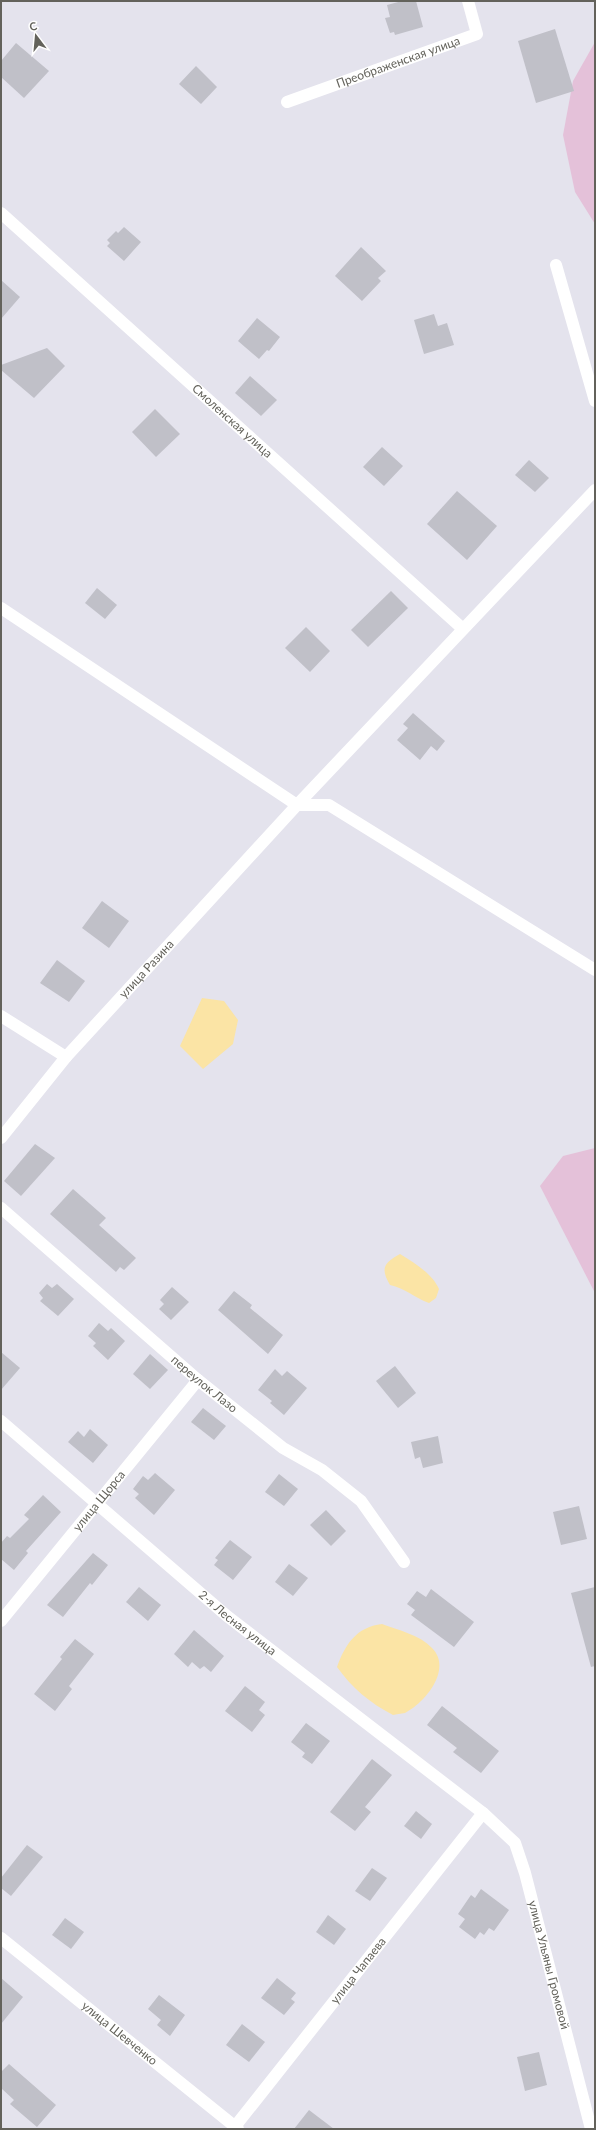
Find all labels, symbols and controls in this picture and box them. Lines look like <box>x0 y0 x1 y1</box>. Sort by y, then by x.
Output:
north arrow <box>16 16 56 56</box>
text: С <box>28 18 39 33</box>
street label: Преображенская улица <box>334 33 462 91</box>
street label: Смоленская улица <box>189 381 276 461</box>
street label: улица Разина <box>116 937 177 1001</box>
street label: переулок Лазо <box>168 1352 241 1416</box>
street label: улица Щорса <box>69 1467 128 1534</box>
street label: 2-я Лесная улица <box>196 1587 280 1658</box>
street label: улица Ульяны Громовой <box>525 1899 573 2031</box>
street label: улица Чапаева <box>327 1934 389 2007</box>
street label: улица Шевченко <box>79 1998 161 2068</box>

